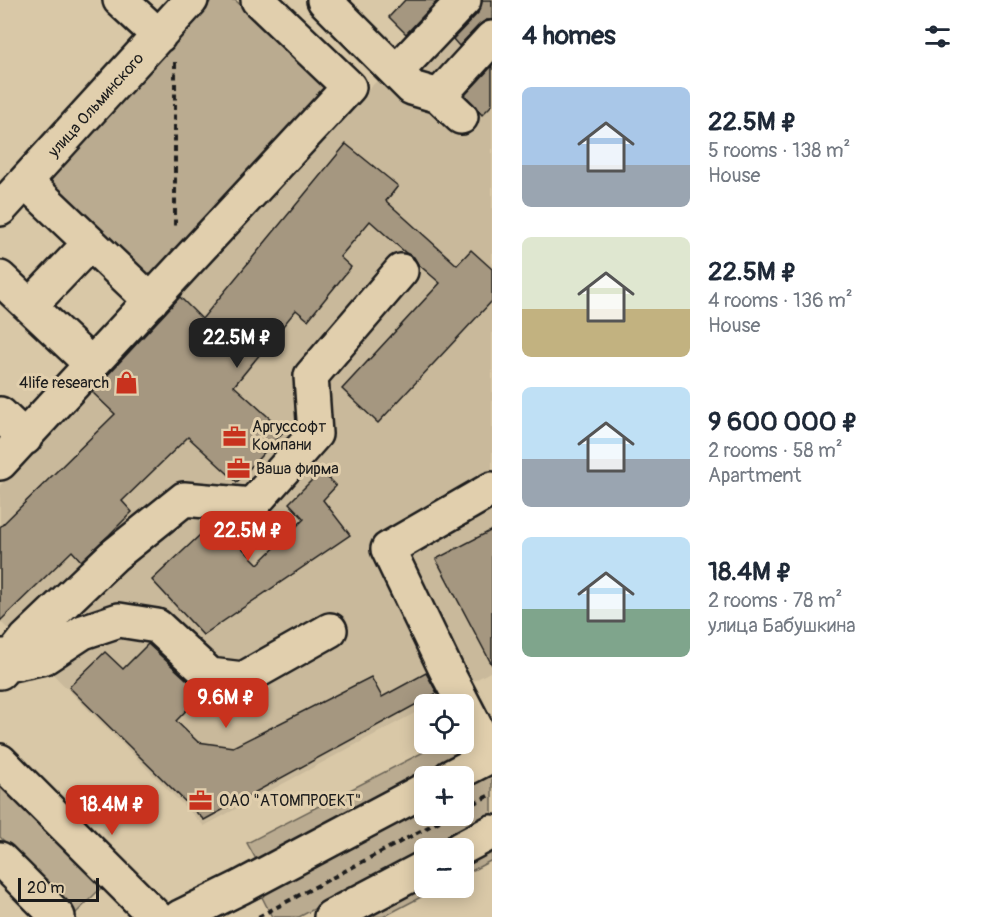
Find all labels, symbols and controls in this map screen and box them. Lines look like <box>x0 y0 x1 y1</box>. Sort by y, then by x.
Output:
text: 4 homes <box>522 20 616 52</box>
icon: filters <box>921 20 954 53</box>
street label: улица Ольминского <box>43 48 149 162</box>
text: 22.5M ₽ <box>708 106 797 138</box>
icon: home <box>570 111 642 183</box>
text: 5 rooms · 138 m² <box>708 138 850 163</box>
text: House <box>708 163 760 188</box>
text: 22.5M ₽ <box>708 256 797 288</box>
icon: home <box>570 261 642 333</box>
text: 4 rooms · 136 m² <box>708 288 853 313</box>
text: House <box>708 313 760 338</box>
pin: 22.5M ₽ <box>182 318 292 369</box>
text: 22.5M ₽ <box>203 325 271 350</box>
shop icon: 4life research <box>114 370 140 396</box>
place label: 4life research <box>19 373 109 393</box>
text: 9 600 000 ₽ <box>708 406 858 438</box>
icon: home <box>570 411 642 483</box>
place label: Аргуссофт Компани <box>252 417 326 455</box>
office icon: Аргуссофт Компани <box>221 423 247 449</box>
text: 2 rooms · 58 m² <box>708 438 843 463</box>
office icon: Ваша фирма <box>225 456 251 482</box>
place label: Ваша фирма <box>256 459 339 479</box>
text: Apartment <box>708 463 801 488</box>
pin: 22.5M ₽ <box>193 511 303 562</box>
text: 22.5M ₽ <box>214 518 282 543</box>
text: 18.4M ₽ <box>708 556 792 588</box>
icon: home <box>570 561 642 633</box>
text: 2 rooms · 78 m² <box>708 588 842 613</box>
text: улица Бабушкина <box>708 613 856 638</box>
pin: 9.6M ₽ <box>177 678 275 729</box>
text: 9.6M ₽ <box>197 685 255 710</box>
map controls <box>414 694 474 898</box>
button: locate <box>414 694 474 754</box>
button: + <box>414 766 474 826</box>
pin: 18.4M ₽ <box>57 785 167 836</box>
office icon: ОАО "АТОМПРОЕКТ" <box>188 788 214 814</box>
place label: ОАО "АТОМПРОЕКТ" <box>219 791 361 811</box>
text: 18.4M ₽ <box>80 792 144 817</box>
button: − <box>414 838 474 898</box>
scale bar <box>18 875 99 902</box>
text: 20 m <box>27 878 65 898</box>

